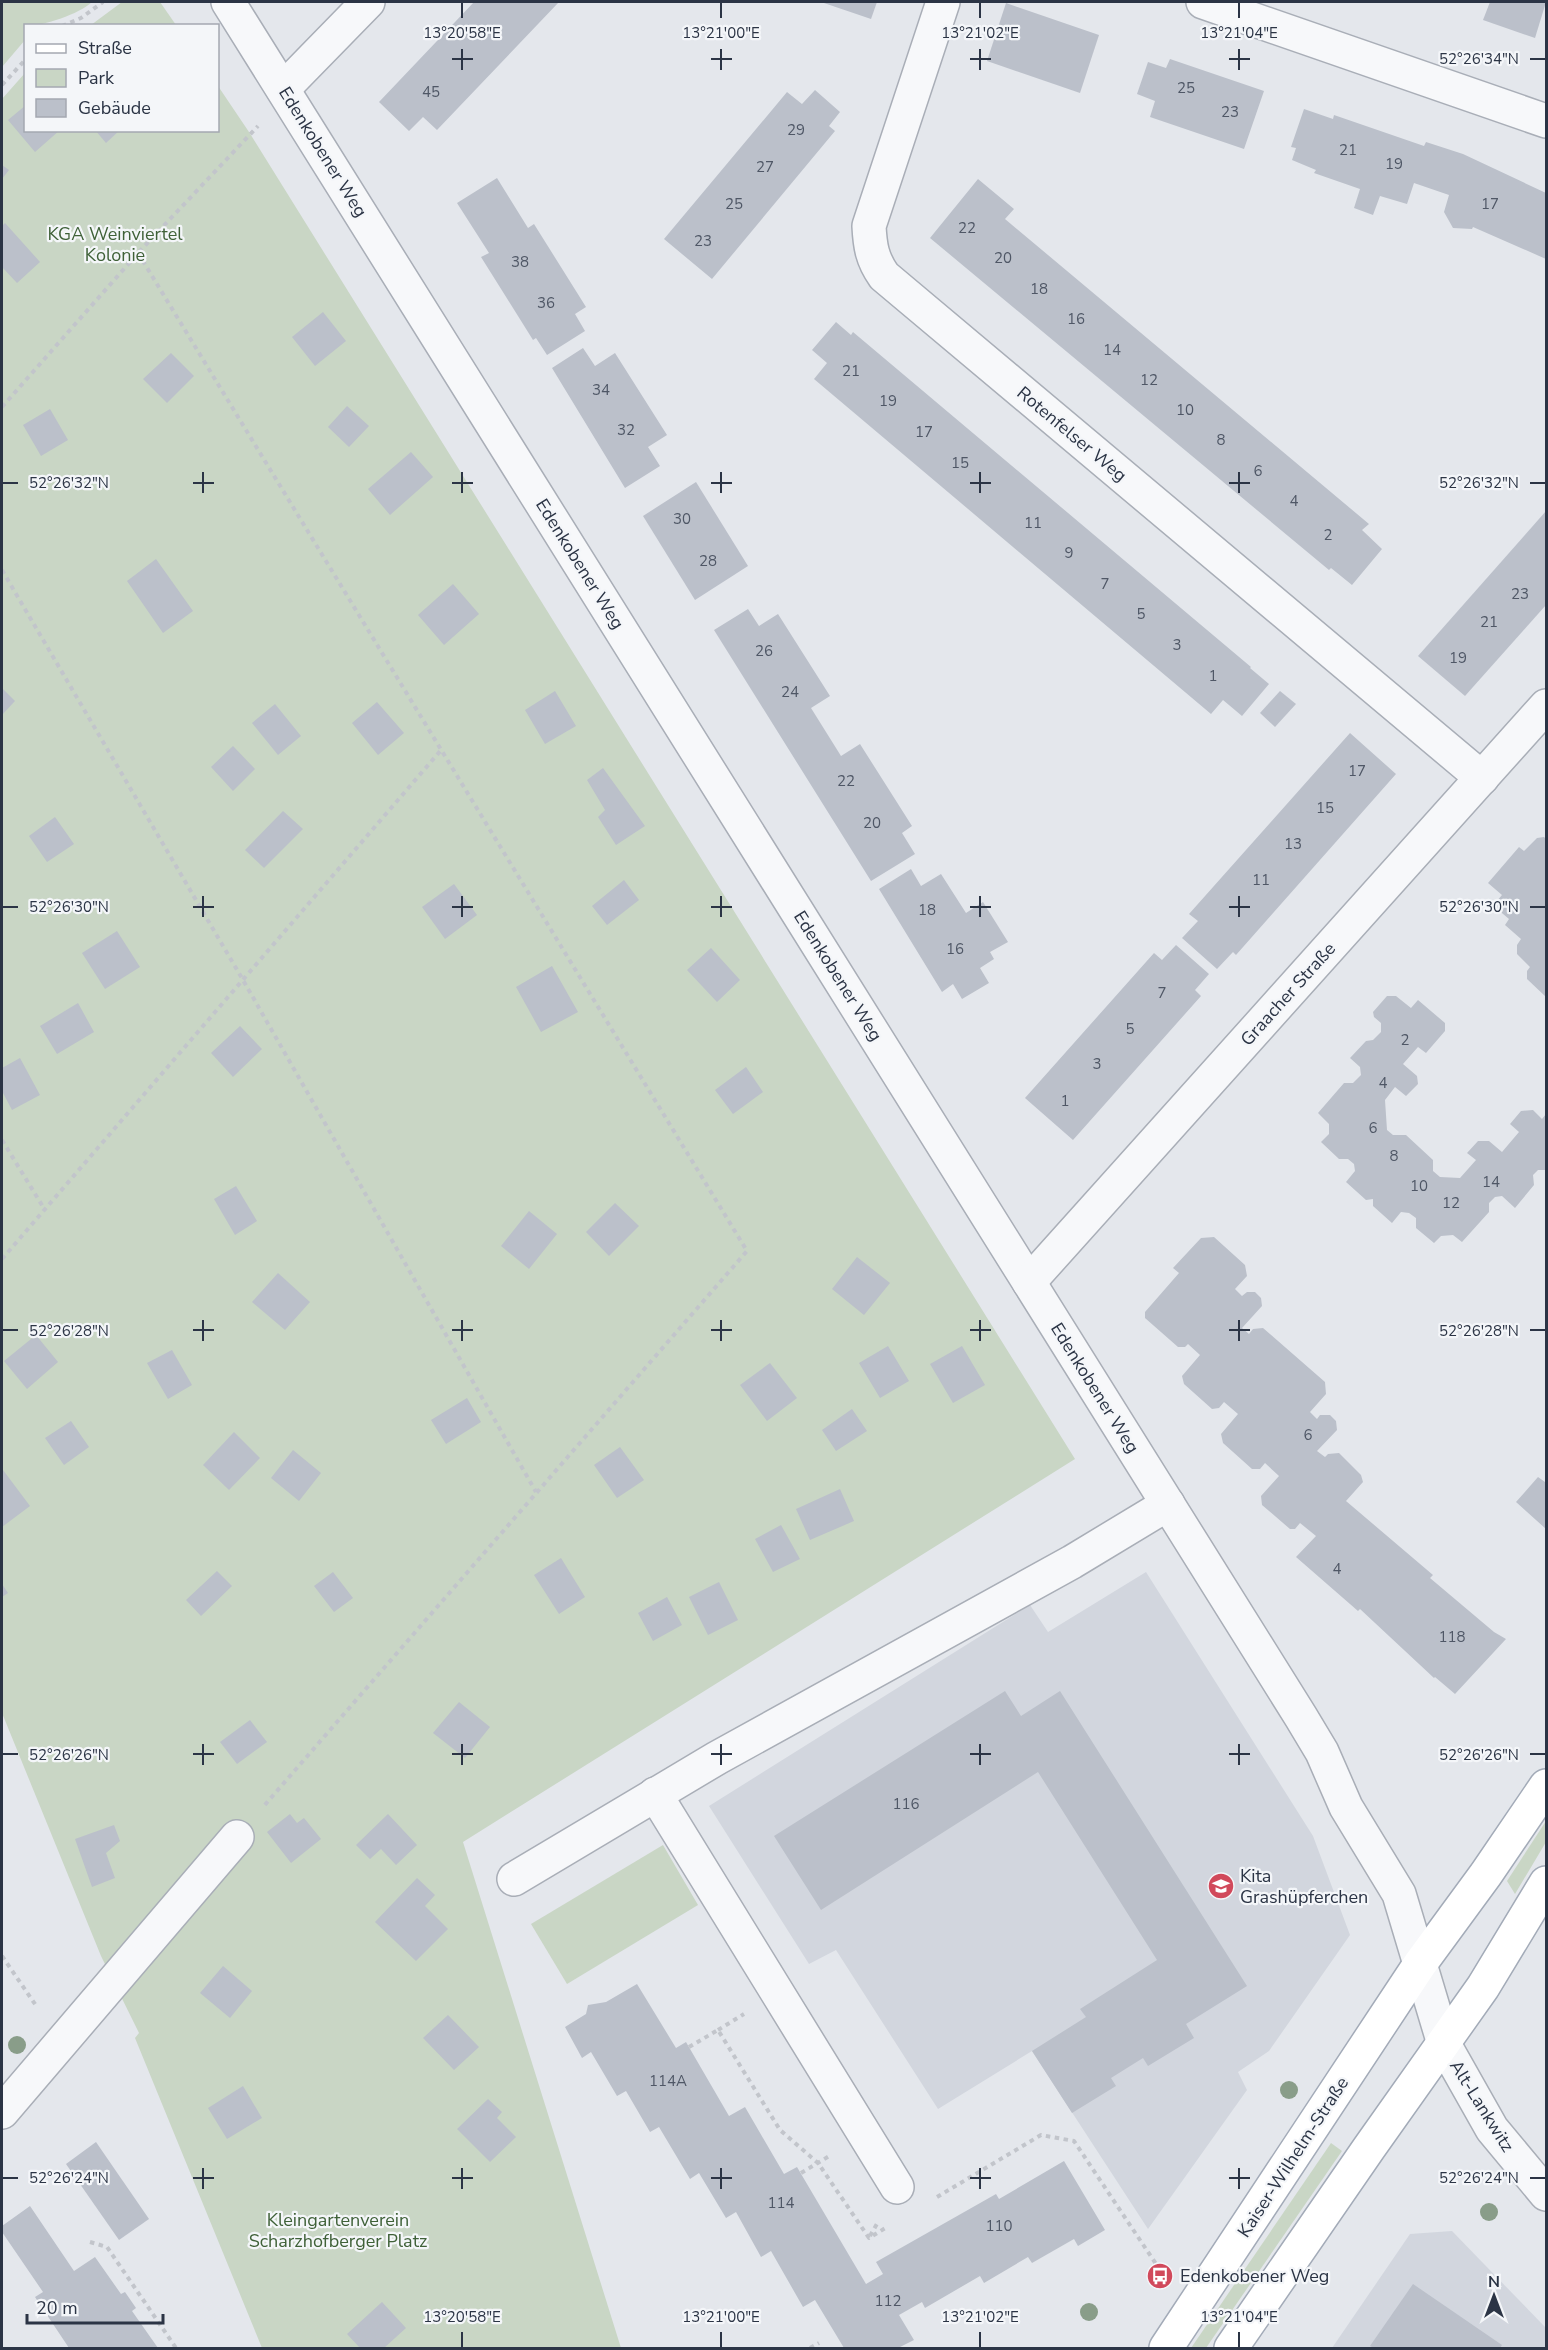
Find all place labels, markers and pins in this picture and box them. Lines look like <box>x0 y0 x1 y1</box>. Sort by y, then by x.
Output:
place label: Kita Grashüpferchen <box>1240 1864 1368 1909</box>
school or university icon: Kita Grashüpferchen <box>1206 1871 1236 1901</box>
bus stop icon: Edenkobener Weg <box>1145 2261 1175 2291</box>
place label: Edenkobener Weg <box>1180 2264 1329 2288</box>

